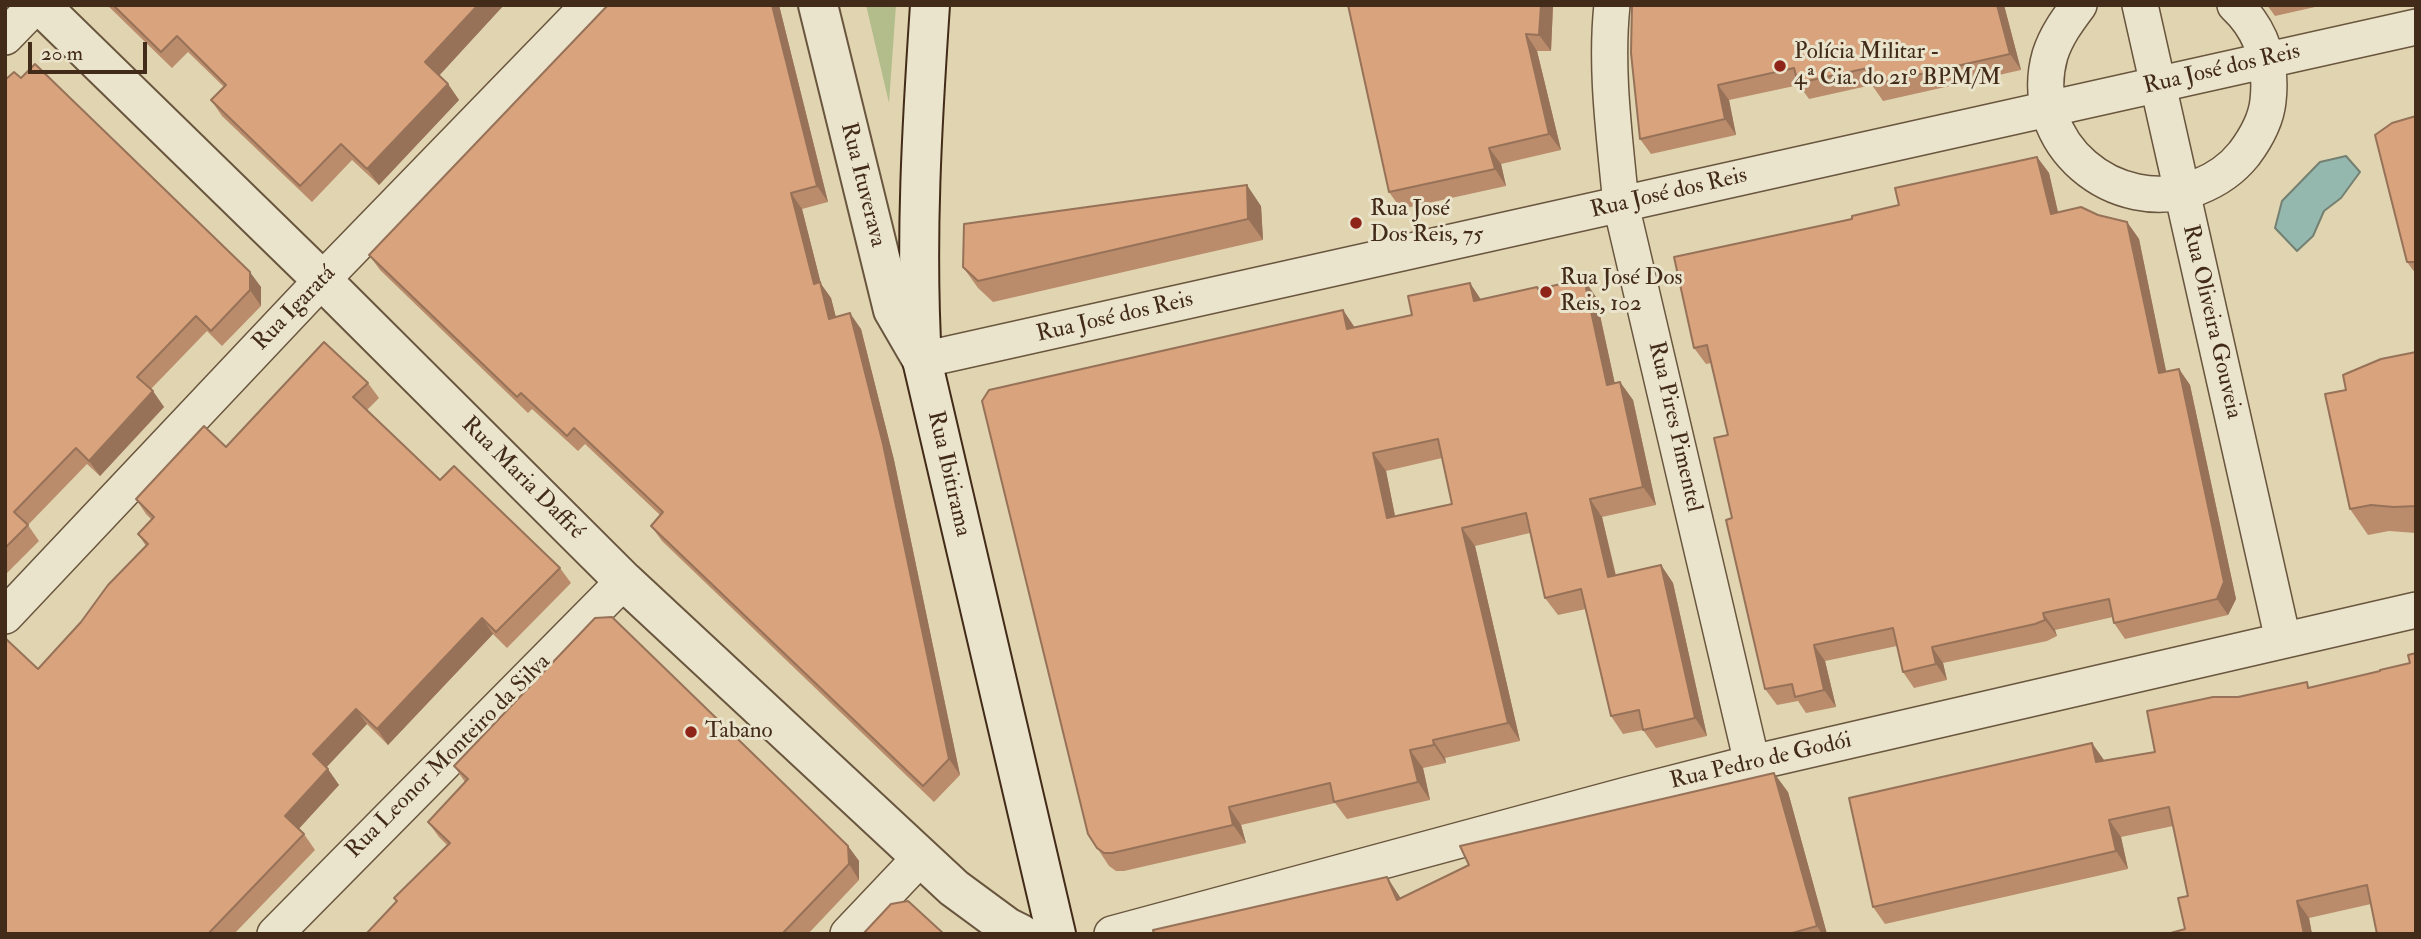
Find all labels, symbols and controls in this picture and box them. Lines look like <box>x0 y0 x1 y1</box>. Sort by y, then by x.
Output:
scale bar <box>32 28 150 72</box>
place label: Polícia Militar - 4ª Cia. do 21º BPM/M <box>1794 39 2001 93</box>
street label: Rua José dos Reis <box>2141 39 2303 101</box>
text: 20 m <box>41 40 83 67</box>
marker: Polícia Militar - 4ª Cia. do 21º BPM/M <box>1772 58 1788 74</box>
street label: Rua Ituverava <box>833 120 891 250</box>
street label: Rua José dos Reis <box>1588 163 1750 225</box>
place label: Rua José Dos Reis, 75 <box>1370 196 1483 250</box>
marker: Rua José Dos Reis, 75 <box>1348 215 1364 231</box>
street label: Rua Oliveira Gouveia <box>2175 222 2247 422</box>
street label: Rua Igaratá <box>248 261 342 357</box>
place label: Rua José Dos Reis, 102 <box>1560 265 1682 319</box>
marker: Rua José Dos Reis, 102 <box>1538 284 1554 300</box>
street label: Rua José dos Reis <box>1034 287 1196 349</box>
street label: Rua Pires Pimentel <box>1641 339 1707 515</box>
street label: Rua Ibitirama <box>920 409 976 539</box>
street label: Rua Maria Daffré <box>455 412 589 546</box>
street label: Rua Leonor Monteiro da Silva <box>341 649 557 865</box>
place label: Tabano <box>705 718 773 746</box>
marker: Tabano <box>683 724 699 740</box>
street label: Rua Pedro de Godói <box>1668 728 1854 796</box>

